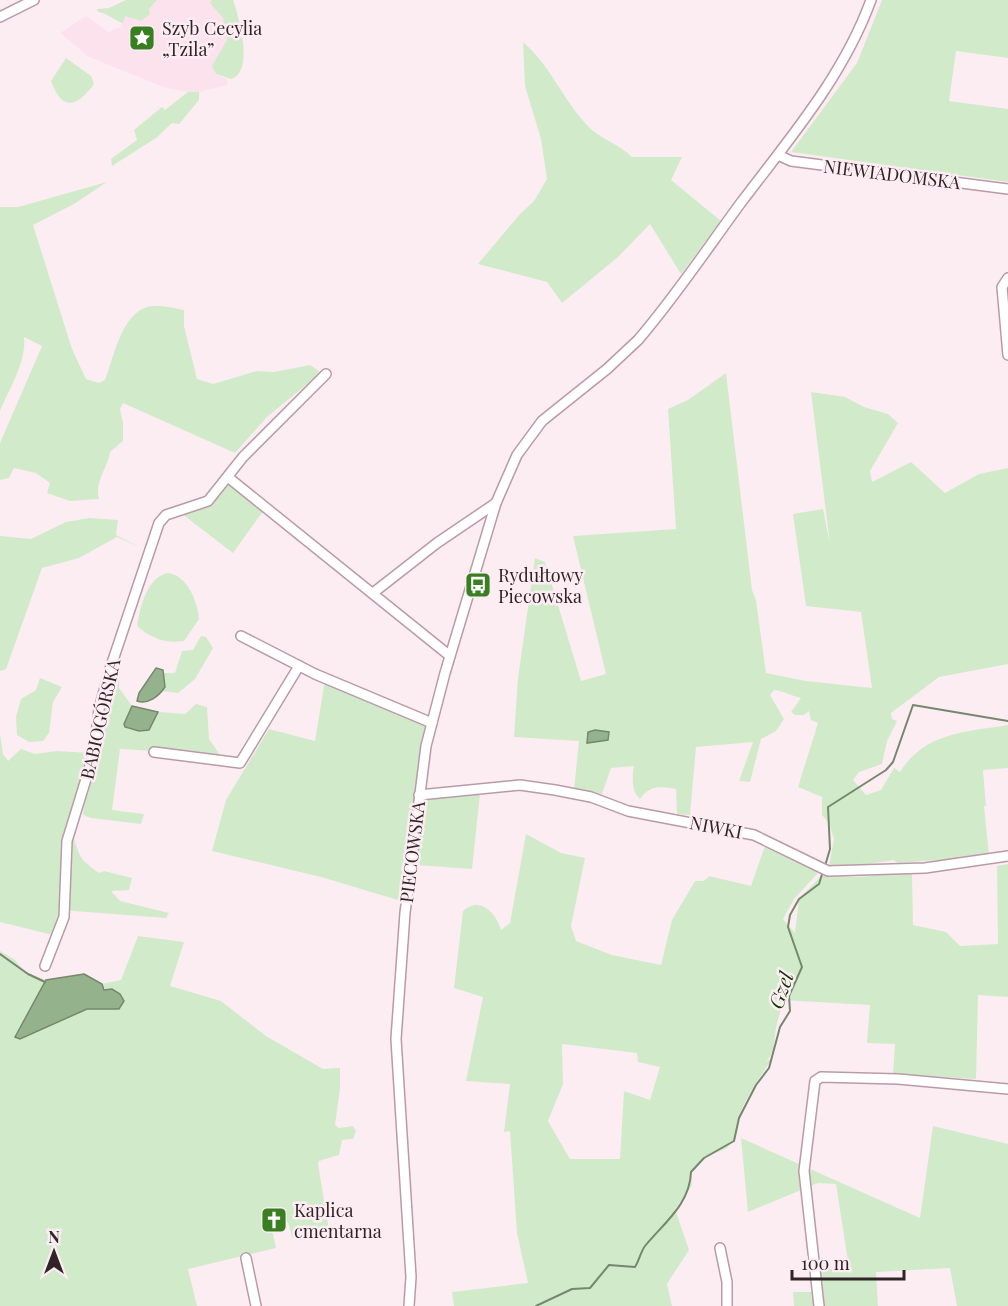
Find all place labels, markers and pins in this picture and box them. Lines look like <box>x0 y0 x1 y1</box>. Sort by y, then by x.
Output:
place label: Szyb Cecylia „Tzila” <box>162 16 262 61</box>
place icon: Szyb Cecylia „Tzila” <box>127 23 157 53</box>
place label: Rydułtowy Piecowska <box>498 563 583 608</box>
bus stop icon: Rydułtowy Piecowska <box>463 570 493 600</box>
place label: Kaplica cmentarna <box>294 1198 382 1243</box>
church icon: Kaplica cmentarna <box>259 1205 289 1235</box>

